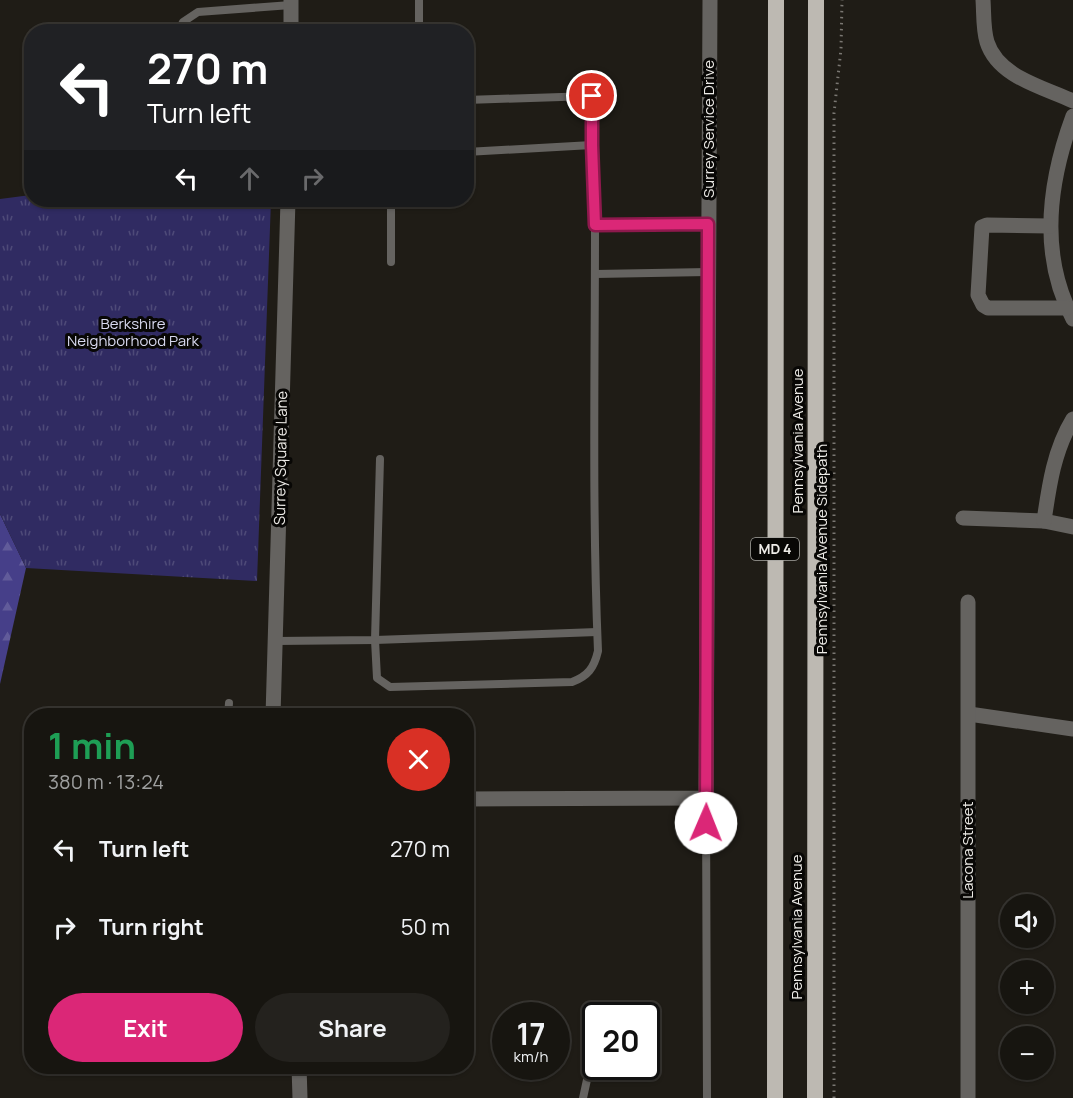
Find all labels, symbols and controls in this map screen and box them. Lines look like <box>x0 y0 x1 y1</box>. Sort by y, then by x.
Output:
text: 270 m <box>147 39 268 97</box>
icon: left <box>48 48 126 126</box>
street label: Surrey Service Drive <box>698 60 719 198</box>
pin <box>566 70 617 121</box>
icon: arrive <box>575 79 608 112</box>
text: Turn left <box>147 94 251 131</box>
icon: left <box>170 162 203 195</box>
icon: ahead <box>233 162 266 195</box>
icon: right <box>296 162 329 195</box>
park label: Berkshire Neighborhood Park <box>67 313 200 351</box>
street label: Pennsylvania Avenue <box>787 368 808 513</box>
street label: Surrey Square Lane <box>269 390 292 525</box>
street label: Pennsylvania Avenue Sidepath <box>811 444 832 654</box>
road number: MD 4 <box>751 538 799 560</box>
text: 1 min <box>48 721 136 770</box>
button: close <box>387 728 450 791</box>
text: 380 m · 13:24 <box>48 768 164 795</box>
position arrow <box>674 791 738 855</box>
street label: Lacona Street <box>957 801 978 899</box>
icon: left <box>48 833 81 866</box>
text: Turn left <box>99 834 189 864</box>
text: 270 m <box>390 834 450 864</box>
street label: Pennsylvania Avenue <box>786 854 807 999</box>
map controls <box>1000 894 1054 1080</box>
button: sound <box>1000 894 1054 948</box>
icon: right <box>48 911 81 944</box>
text: Turn right <box>99 912 204 942</box>
text: 50 m <box>401 912 450 942</box>
button: + <box>1000 960 1054 1014</box>
button: Exit <box>48 993 243 1062</box>
button: Share <box>255 993 450 1062</box>
speed limit sign: 20 <box>582 1002 660 1080</box>
text: 17 <box>516 1013 546 1054</box>
button: − <box>1000 1026 1054 1080</box>
text: km/h <box>514 1046 548 1067</box>

